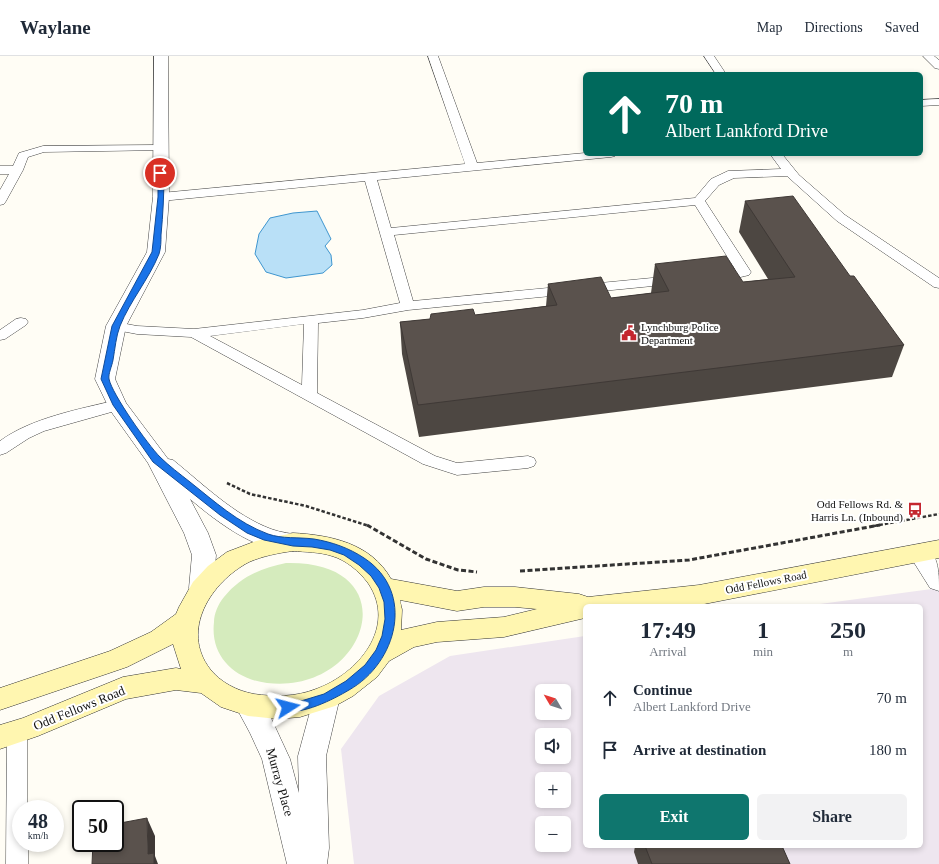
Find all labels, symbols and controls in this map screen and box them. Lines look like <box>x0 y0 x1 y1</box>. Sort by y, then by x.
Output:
text: Waylane <box>20 17 91 38</box>
text: Map <box>757 20 782 35</box>
text: Directions <box>804 20 863 35</box>
text: Saved <box>885 20 919 35</box>
icon: ahead <box>599 88 651 140</box>
text: 70 m <box>665 88 723 119</box>
text: Albert Lankford Drive <box>665 121 828 141</box>
pin <box>143 156 177 190</box>
icon: arrive <box>149 162 171 184</box>
place label: Lynchburg Police Department <box>641 321 719 346</box>
public building icon: Lynchburg Police Department <box>620 324 638 342</box>
place label: Odd Fellows Rd. & Harris Ln. (Inbound) <box>811 498 903 524</box>
bus stop icon: Odd Fellows Rd. & Harris Ln. (Inbound) <box>906 501 924 519</box>
street label: Odd Fellows Road <box>724 568 808 596</box>
text: 17:49 <box>640 617 696 643</box>
text: 1 <box>757 617 769 643</box>
text: 250 <box>830 617 866 643</box>
text: Arrival <box>649 644 687 659</box>
text: min <box>753 644 773 659</box>
text: m <box>843 644 853 659</box>
text: Continue <box>633 682 692 698</box>
street label: Odd Fellows Road <box>31 683 127 733</box>
north arrow <box>535 684 571 720</box>
map controls <box>535 684 571 852</box>
position arrow <box>267 686 309 728</box>
icon: ahead <box>599 687 621 709</box>
text: 70 m <box>877 690 907 706</box>
text: Albert Lankford Drive <box>633 699 751 714</box>
button: sound <box>535 728 571 764</box>
icon: arrive <box>599 739 621 761</box>
text: Arrive at destination <box>633 742 766 758</box>
text: 180 m <box>869 742 907 758</box>
street label: Murray Place <box>263 746 297 818</box>
button: + <box>535 772 571 808</box>
button: Exit <box>599 794 749 840</box>
button: Share <box>757 794 907 840</box>
speed limit sign: 50 <box>72 800 124 852</box>
text: 48 <box>28 810 48 832</box>
button: − <box>535 816 571 852</box>
text: km/h <box>28 830 48 841</box>

